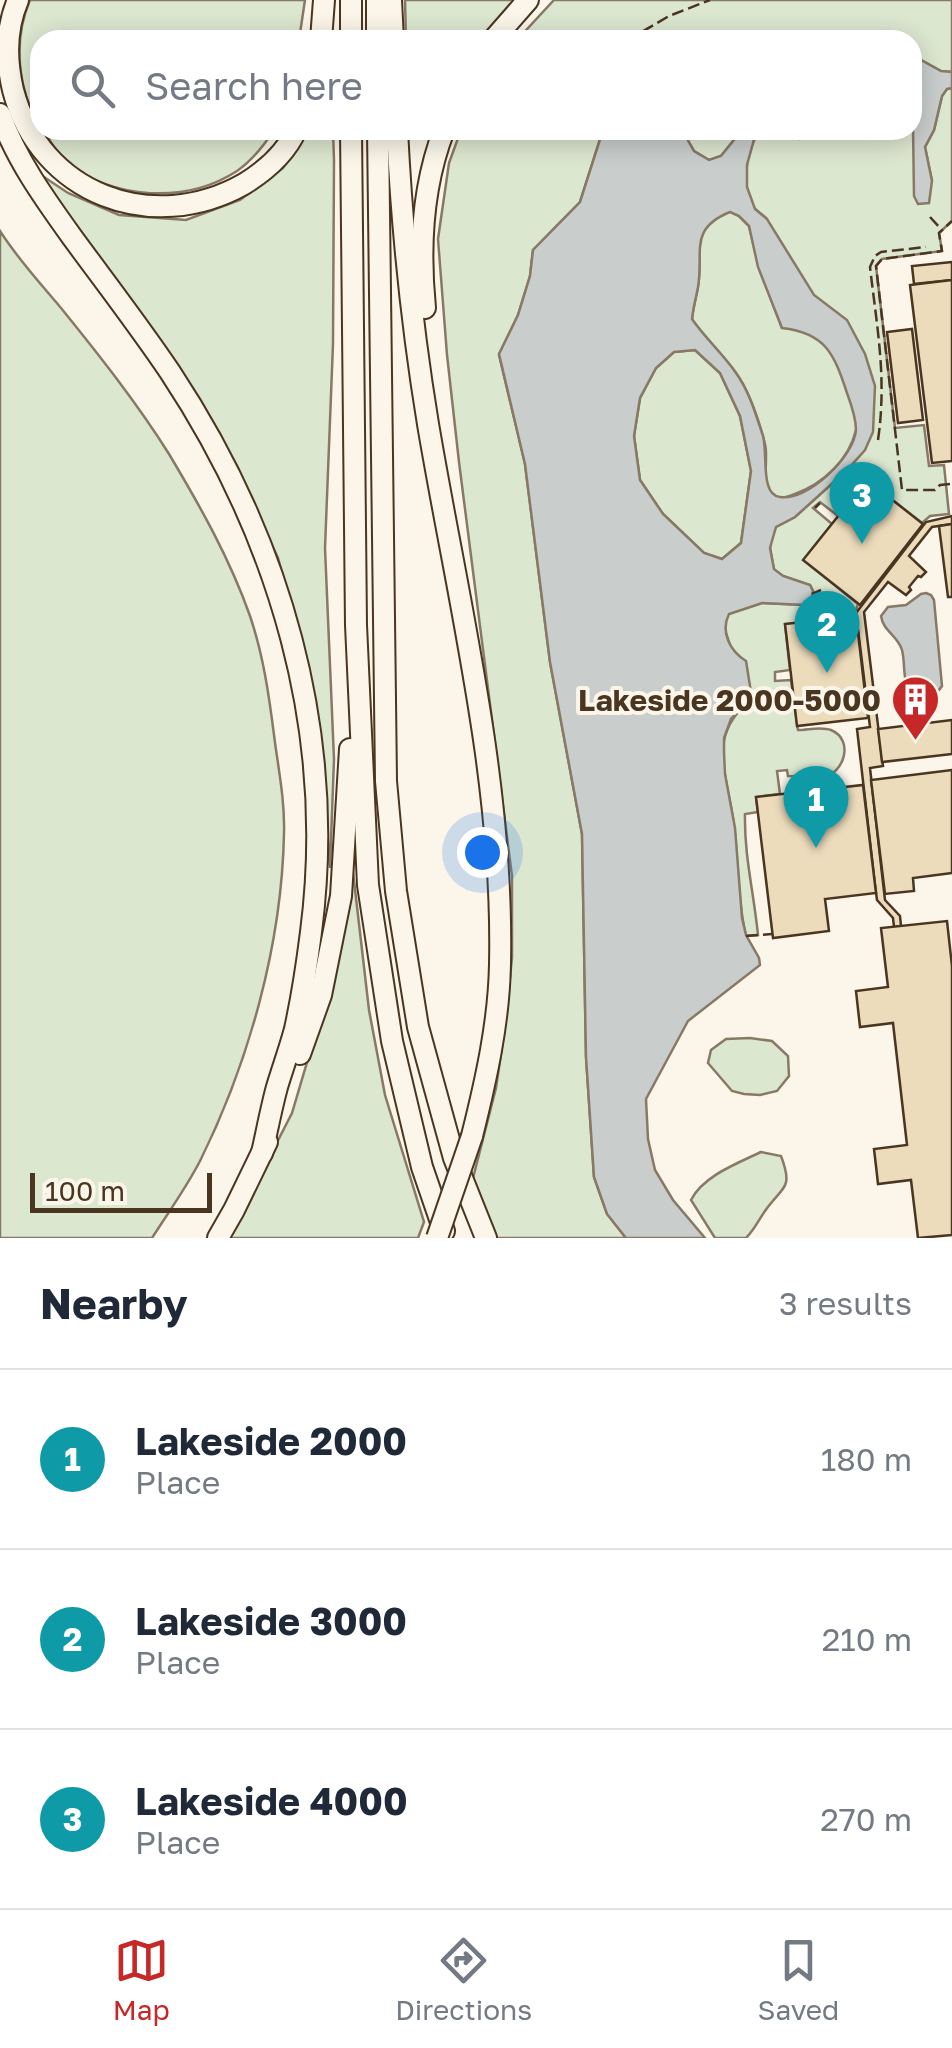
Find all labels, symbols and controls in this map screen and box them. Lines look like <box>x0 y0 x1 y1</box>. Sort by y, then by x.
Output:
search box <box>30 30 922 140</box>
icon: search <box>65 58 120 113</box>
text: Search here <box>145 63 363 108</box>
pin: 3 <box>830 462 894 544</box>
pin: 2 <box>794 590 860 673</box>
building icon: Lakeside 2000-5000 <box>890 674 942 742</box>
place label: Lakeside 2000-5000 <box>578 682 881 718</box>
pin: 1 <box>784 766 848 848</box>
your location <box>457 827 508 878</box>
scale bar <box>30 1168 212 1212</box>
text: 100 m <box>45 1174 125 1207</box>
text: Nearby <box>40 1278 188 1328</box>
text: 3 results <box>779 1284 912 1322</box>
text: Lakeside 2000 <box>135 1418 407 1463</box>
text: 1 <box>64 1440 81 1478</box>
text: 180 m <box>821 1440 912 1478</box>
text: Place <box>135 1463 220 1501</box>
text: Lakeside 3000 <box>135 1598 407 1643</box>
text: 2 <box>63 1620 82 1658</box>
text: 210 m <box>822 1620 912 1658</box>
text: Place <box>135 1643 220 1681</box>
text: Lakeside 4000 <box>135 1778 408 1823</box>
text: 3 <box>63 1800 82 1838</box>
text: 270 m <box>820 1800 912 1838</box>
text: Place <box>135 1823 220 1861</box>
tab: Map <box>113 1933 170 2026</box>
tab: Directions <box>395 1933 532 2026</box>
tab: Saved <box>757 1933 839 2026</box>

